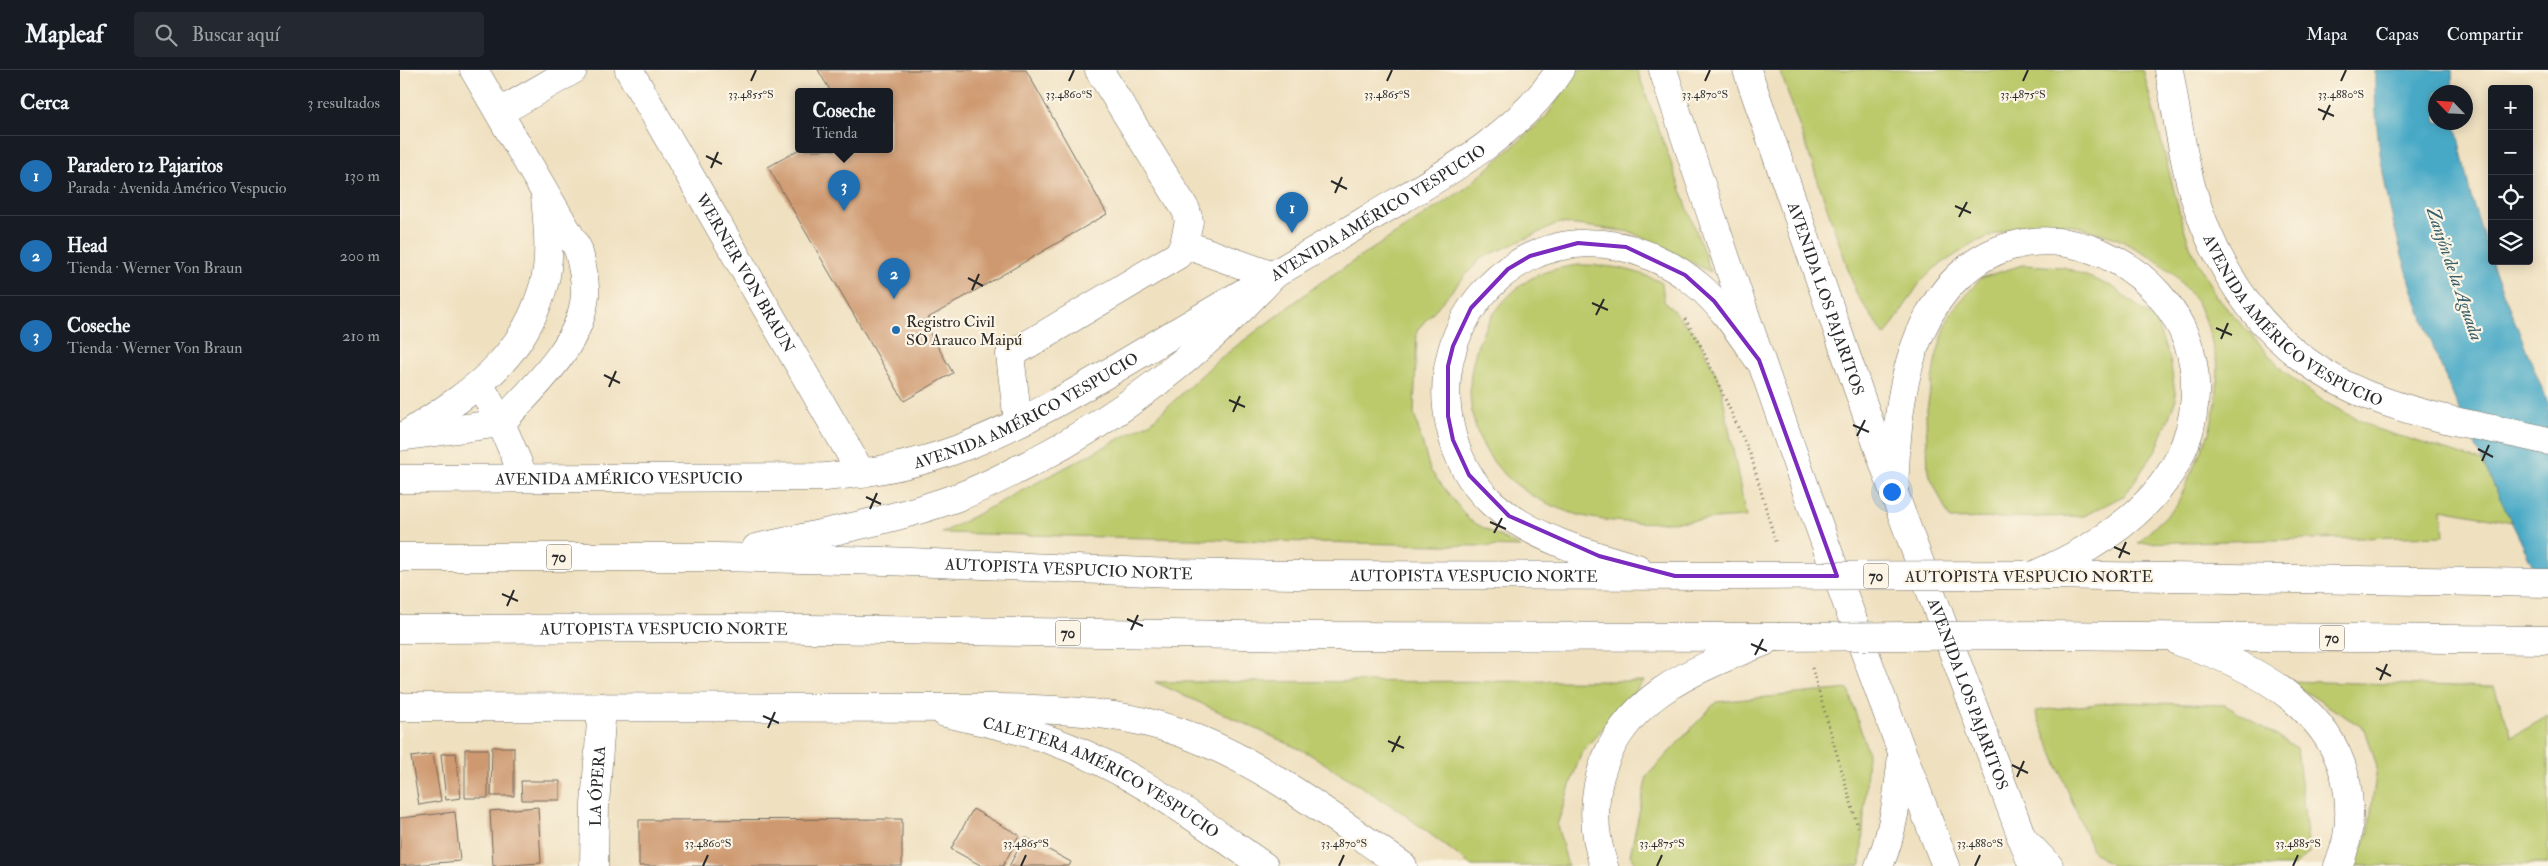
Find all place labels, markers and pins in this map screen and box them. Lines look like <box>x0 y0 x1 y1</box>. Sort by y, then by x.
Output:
pin: 3 <box>828 170 860 211</box>
pin: 1 <box>1276 192 1308 233</box>
pin: 2 <box>878 258 910 299</box>
place label: Registro Civil SO Arauco Maipú <box>906 312 1022 351</box>
marker: Registro Civil SO Arauco Maipú <box>890 324 902 336</box>

